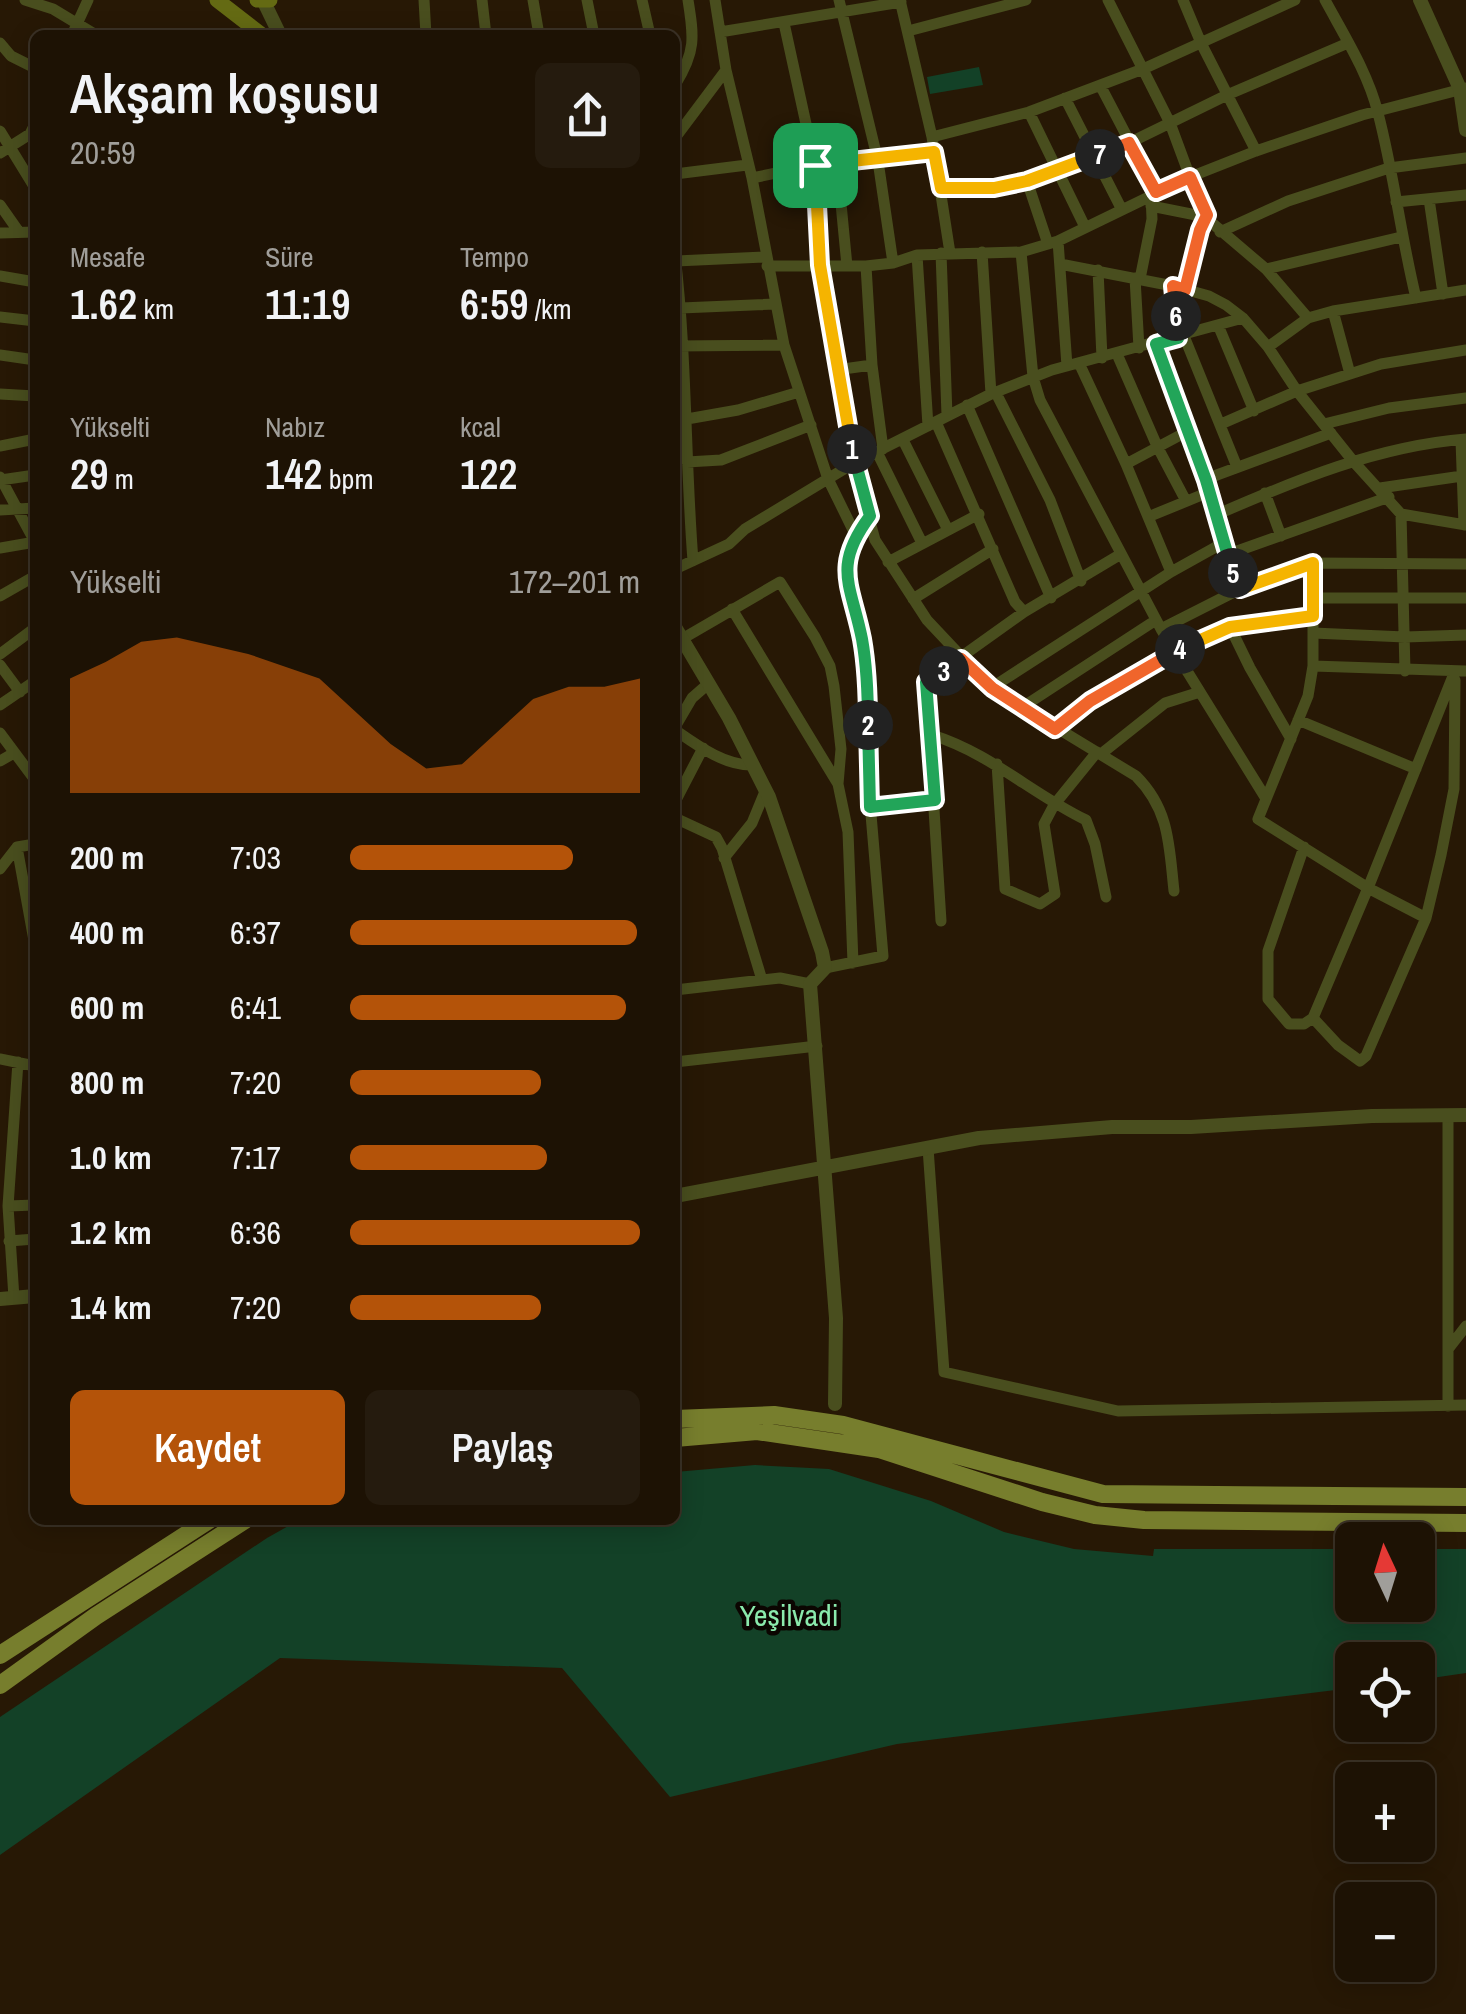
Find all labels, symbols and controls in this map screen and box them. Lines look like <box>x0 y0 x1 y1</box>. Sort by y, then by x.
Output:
text: Akşam koşusu <box>70 56 380 130</box>
button: share <box>535 63 640 168</box>
pin <box>773 123 858 208</box>
pin: 7 <box>1075 129 1125 179</box>
text: 20:59 <box>70 131 136 174</box>
text: 7 <box>1094 135 1106 173</box>
icon: arrive <box>788 138 843 193</box>
text: Mesafe <box>70 238 145 276</box>
text: Süre <box>265 238 314 276</box>
text: Tempo <box>460 238 529 276</box>
text: 1.62 <box>70 276 137 332</box>
text: 11:19 <box>265 276 350 332</box>
text: 6:59 <box>460 276 528 332</box>
text: km <box>137 290 174 328</box>
text: /km <box>528 290 572 328</box>
pin: 6 <box>1151 291 1201 341</box>
text: 6 <box>1170 297 1182 335</box>
text: Yükselti <box>70 408 150 446</box>
text: Nabız <box>265 408 325 446</box>
text: kcal <box>460 408 501 446</box>
pin: 1 <box>827 424 877 474</box>
text: 1 <box>846 430 858 468</box>
text: 29 <box>70 446 108 502</box>
text: 142 <box>265 446 322 502</box>
text: 122 <box>460 446 517 502</box>
text: m <box>108 460 134 498</box>
text: bpm <box>322 460 374 498</box>
pin: 5 <box>1208 548 1258 598</box>
text: 5 <box>1227 554 1239 592</box>
text: Yükselti <box>70 560 162 603</box>
text: 172–201 m <box>509 560 640 603</box>
pin: 4 <box>1155 624 1205 674</box>
text: 4 <box>1174 630 1186 668</box>
pin: 3 <box>919 646 969 696</box>
text: 3 <box>938 652 950 690</box>
pin: 2 <box>843 700 893 750</box>
text: 2 <box>862 706 874 744</box>
text: 200 m <box>70 836 144 879</box>
text: 7:03 <box>230 836 281 879</box>
text: 400 m <box>70 911 144 954</box>
text: 6:37 <box>230 911 281 954</box>
text: 600 m <box>70 986 144 1029</box>
text: 6:41 <box>230 986 281 1029</box>
text: 800 m <box>70 1061 144 1104</box>
text: 7:20 <box>230 1061 281 1104</box>
text: 1.0 km <box>70 1136 152 1179</box>
text: 7:17 <box>230 1136 281 1179</box>
text: 1.2 km <box>70 1211 152 1254</box>
text: 6:36 <box>230 1211 281 1254</box>
text: 1.4 km <box>70 1286 152 1329</box>
text: 7:20 <box>230 1286 281 1329</box>
button: Kaydet <box>70 1390 345 1505</box>
button: Paylaş <box>365 1390 640 1505</box>
north arrow <box>1335 1522 1435 1622</box>
map controls <box>1335 1522 1435 1982</box>
park label: Yeşilvadi <box>739 1595 839 1635</box>
button: locate <box>1335 1642 1435 1742</box>
button: + <box>1335 1762 1435 1862</box>
button: − <box>1335 1882 1435 1982</box>

